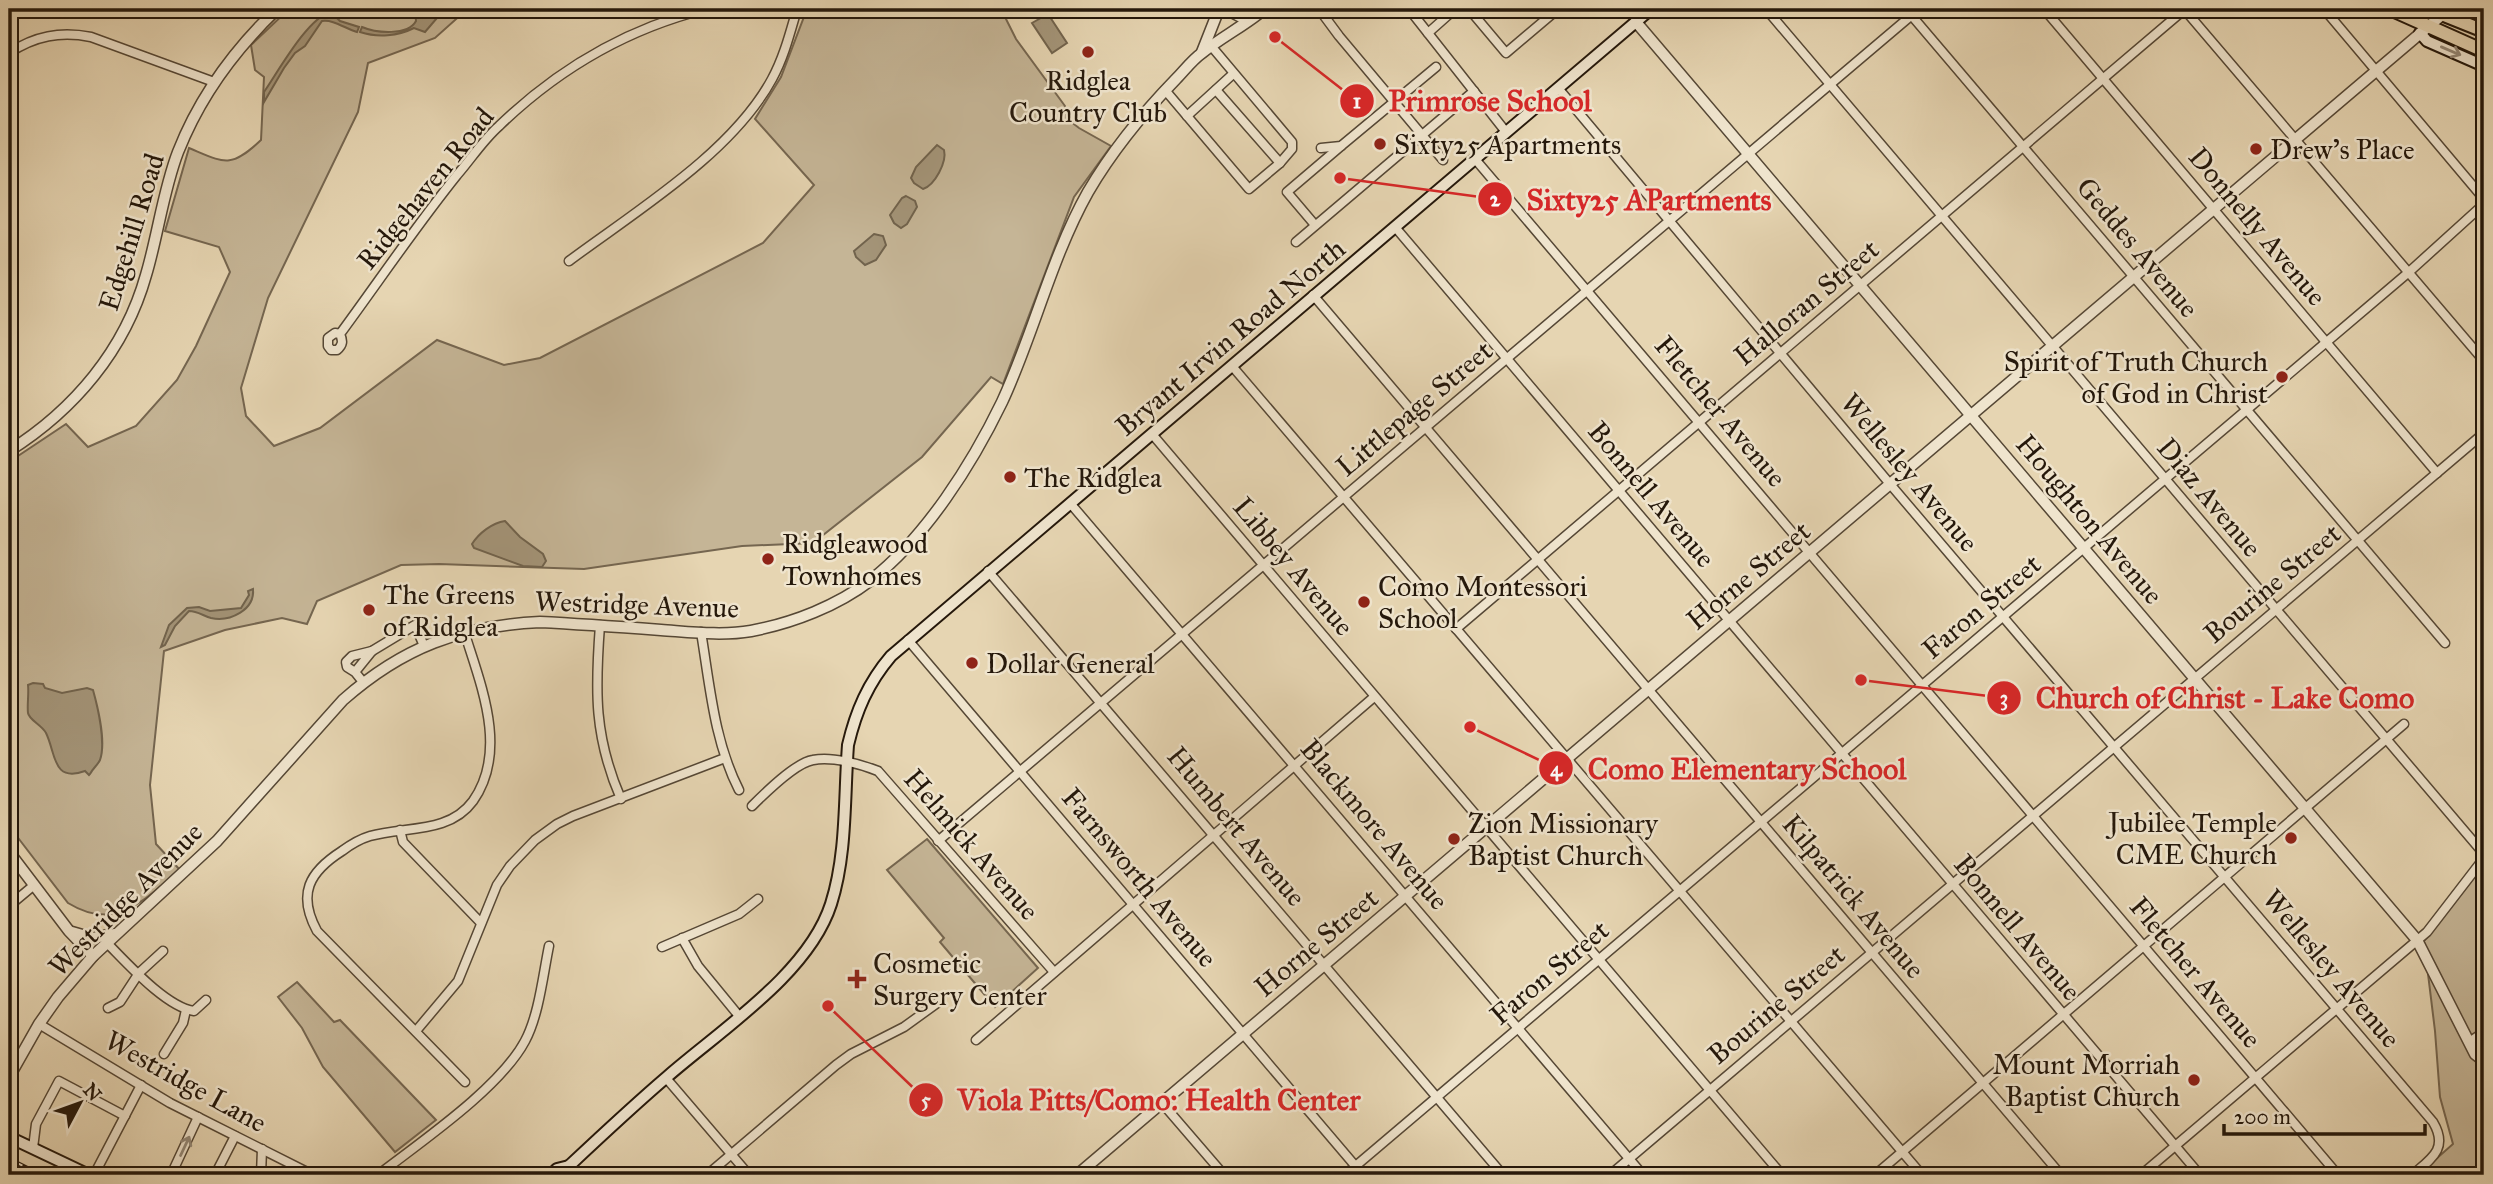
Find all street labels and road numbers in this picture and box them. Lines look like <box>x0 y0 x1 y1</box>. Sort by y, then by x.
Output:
street label: Ridgehaven Road <box>349 100 502 277</box>
street label: Donnelly Avenue <box>2181 140 2334 313</box>
street label: Edgehill Road <box>91 149 172 315</box>
street label: Geddes Avenue <box>2069 170 2206 325</box>
street label: Bryant Irvin Road North <box>1108 231 1353 444</box>
street label: Halloran Street <box>1727 232 1886 373</box>
street label: Fletcher Avenue <box>1647 328 1794 494</box>
street label: Littlepage Street <box>1329 333 1500 484</box>
street label: Wellesley Avenue <box>1833 386 1986 559</box>
street label: Bonnell Avenue <box>1580 414 1723 575</box>
street label: Houghton Avenue <box>2008 427 2171 611</box>
street label: Diaz Avenue <box>2150 431 2270 564</box>
street label: Libbey Avenue <box>1226 490 1362 643</box>
street label: Horne Street <box>1679 513 1817 637</box>
street label: Bourine Street <box>2197 516 2348 651</box>
street label: Faron Street <box>1915 546 2048 666</box>
street label: Westridge Avenue <box>534 583 740 626</box>
street label: Blackmore Avenue <box>1293 732 1456 917</box>
street label: Humbert Avenue <box>1160 739 1314 913</box>
street label: Helmick Avenue <box>896 761 1047 927</box>
street label: Farnsworth Avenue <box>1054 780 1225 974</box>
street label: Kilpatrick Avenue <box>1775 807 1933 986</box>
street label: Westridge Avenue <box>41 815 210 984</box>
street label: Bonnell Avenue <box>1946 847 2089 1008</box>
street label: Horne Street <box>1247 880 1385 1004</box>
street label: Wellesley Avenue <box>2255 882 2408 1055</box>
street label: Fletcher Avenue <box>2122 889 2269 1055</box>
street label: Faron Street <box>1483 912 1616 1032</box>
street label: Bourine Street <box>1701 937 1852 1072</box>
street label: Westridge Lane <box>99 1023 273 1140</box>

